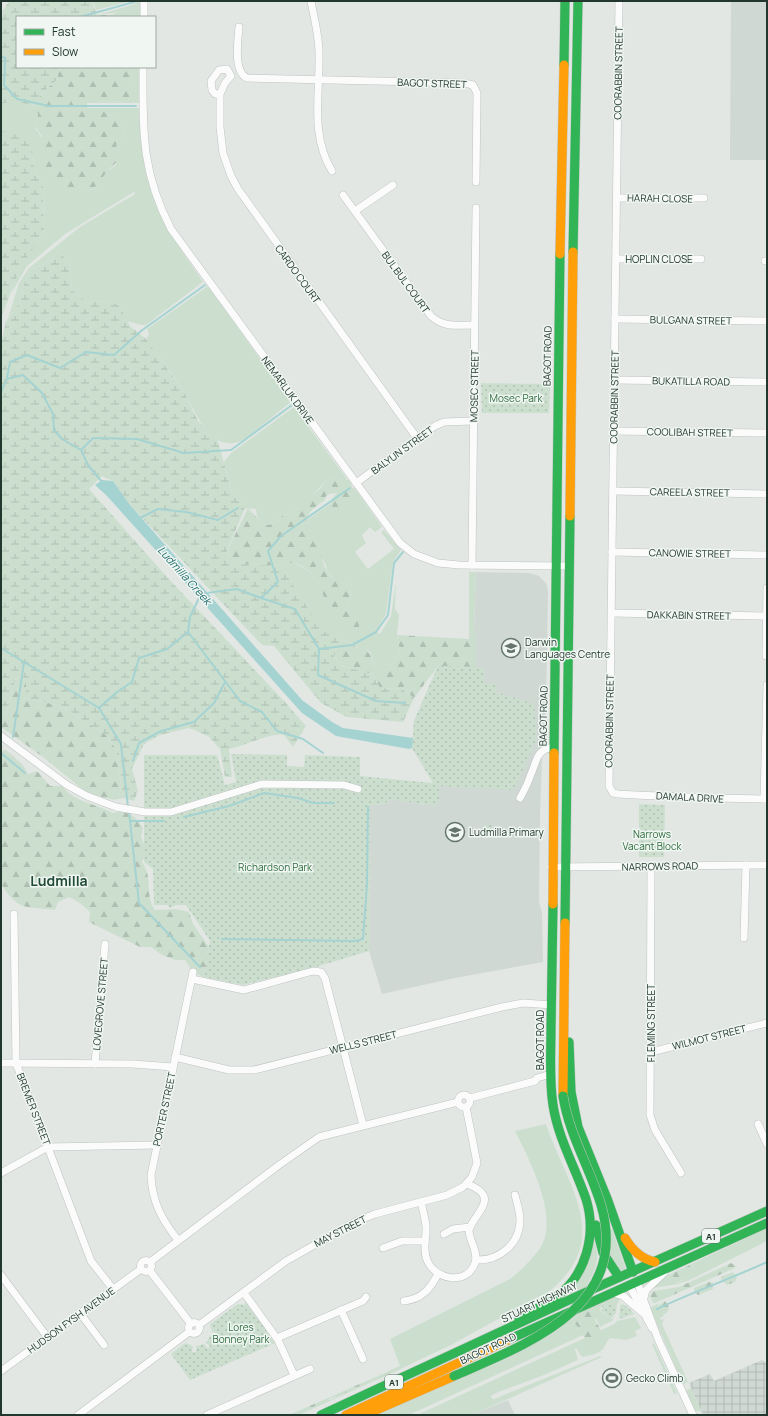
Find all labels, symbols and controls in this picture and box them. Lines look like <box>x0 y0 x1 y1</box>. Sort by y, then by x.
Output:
legend <box>16 16 156 68</box>
text: Fast <box>52 23 76 40</box>
street label: COORABBIN STREET <box>610 26 626 120</box>
text: Slow <box>52 43 78 60</box>
street label: BAGOT STREET <box>397 75 467 91</box>
street label: HARAH CLOSE <box>627 190 693 206</box>
street label: CARDO COURT <box>272 242 324 306</box>
street label: BUL BUL COURT <box>379 248 433 316</box>
street label: HOPLIN CLOSE <box>625 252 693 266</box>
street label: BULGANA STREET <box>650 312 732 328</box>
street label: BAGOT ROAD <box>539 325 555 386</box>
street label: MOSEC STREET <box>466 350 482 422</box>
street label: COORABBIN STREET <box>606 350 622 444</box>
street label: NEMARLUK DRIVE <box>259 353 318 427</box>
street label: BUKATILLA ROAD <box>652 373 730 389</box>
park label: Mosec Park <box>490 391 543 405</box>
street label: BALYUN STREET <box>368 423 436 477</box>
street label: COOLIBAH STREET <box>647 424 733 440</box>
street label: CAREELA STREET <box>650 484 730 500</box>
water label: Ludmilla Creek <box>155 542 216 609</box>
street label: CANOWIE STREET <box>649 545 731 561</box>
street label: DAKKABIN STREET <box>647 607 731 623</box>
place label: Darwin Languages Centre <box>525 635 610 661</box>
school or university icon: Darwin Languages Centre <box>500 637 522 659</box>
street label: COORABBIN STREET <box>601 674 617 768</box>
street label: BAGOT ROAD <box>535 685 551 746</box>
street label: DAMALA DRIVE <box>656 788 725 806</box>
school or university icon: Ludmilla Primary <box>444 821 466 843</box>
place label: Ludmilla Primary <box>469 825 545 839</box>
park label: Narrows Vacant Block <box>622 827 683 853</box>
street label: NARROWS ROAD <box>622 858 699 874</box>
park label: Richardson Park <box>238 860 313 874</box>
district label: Ludmilla <box>30 871 88 890</box>
street label: LOVEGROVE STREET <box>89 957 111 1051</box>
street label: FLEMING STREET <box>644 984 658 1062</box>
street label: BAGOT ROAD <box>533 1010 547 1070</box>
street label: WILMOT STREET <box>671 1021 747 1053</box>
street label: WELLS STREET <box>328 1027 398 1057</box>
street label: BREMER STREET <box>14 1071 54 1147</box>
street label: PORTER STREET <box>149 1071 179 1147</box>
street label: MAY STREET <box>311 1212 369 1250</box>
road number: A1 <box>702 1229 720 1243</box>
street label: STUART HIGHWAY <box>499 1278 580 1326</box>
street label: HUDSON FYSH AVENUE <box>24 1283 118 1357</box>
park label: Lores Bonney Park <box>213 1320 270 1346</box>
street label: BAGOT ROAD <box>458 1329 519 1367</box>
sports icon: Gecko Climb <box>601 1367 623 1389</box>
place label: Gecko Climb <box>626 1371 684 1385</box>
road number: A1 <box>385 1375 403 1389</box>

